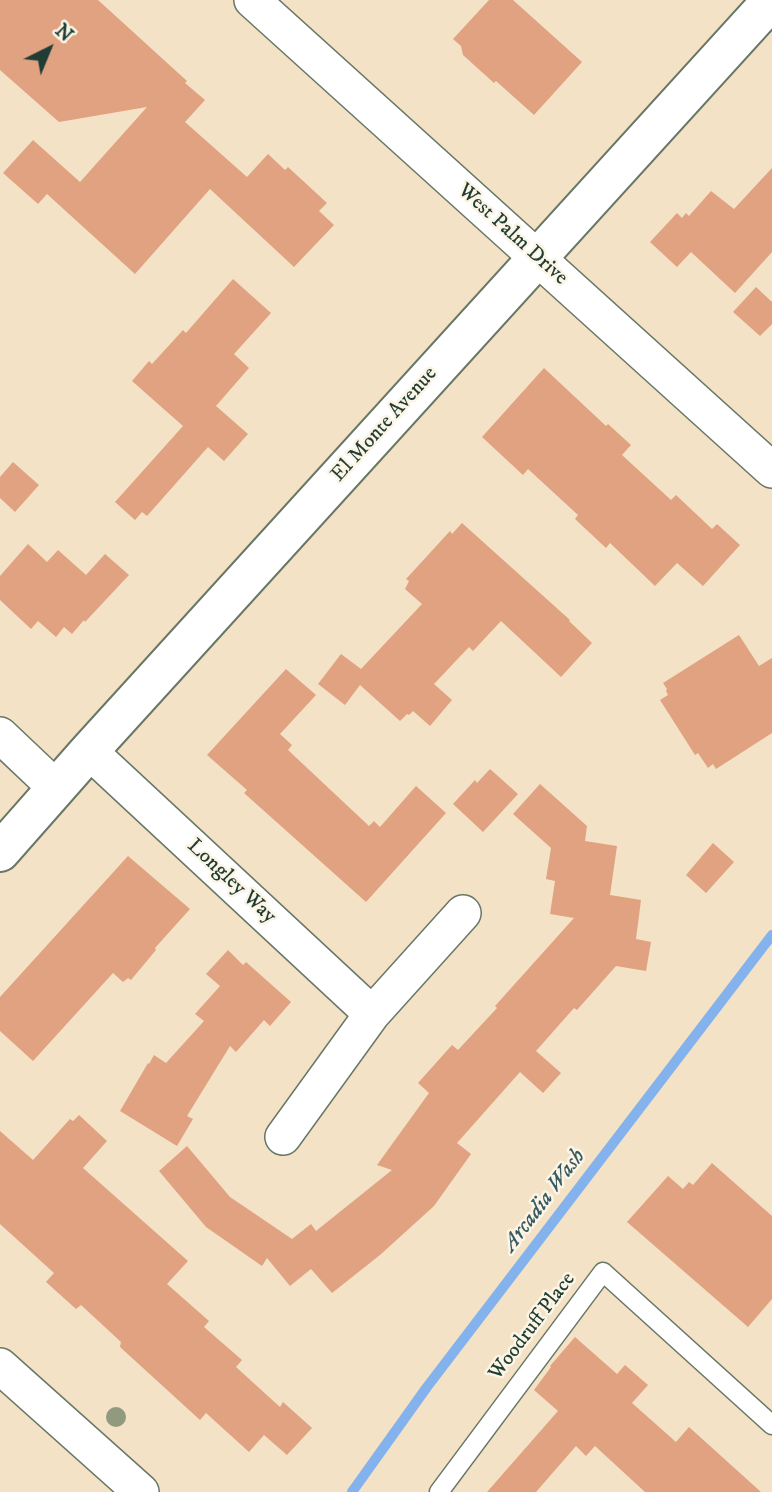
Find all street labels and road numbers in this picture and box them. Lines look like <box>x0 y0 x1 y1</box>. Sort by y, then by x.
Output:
street label: West Palm Drive <box>452 179 572 291</box>
street label: El Monte Avenue <box>327 362 443 488</box>
street label: Longley Way <box>181 834 281 930</box>
street label: Woodruff Place <box>484 1268 582 1386</box>

